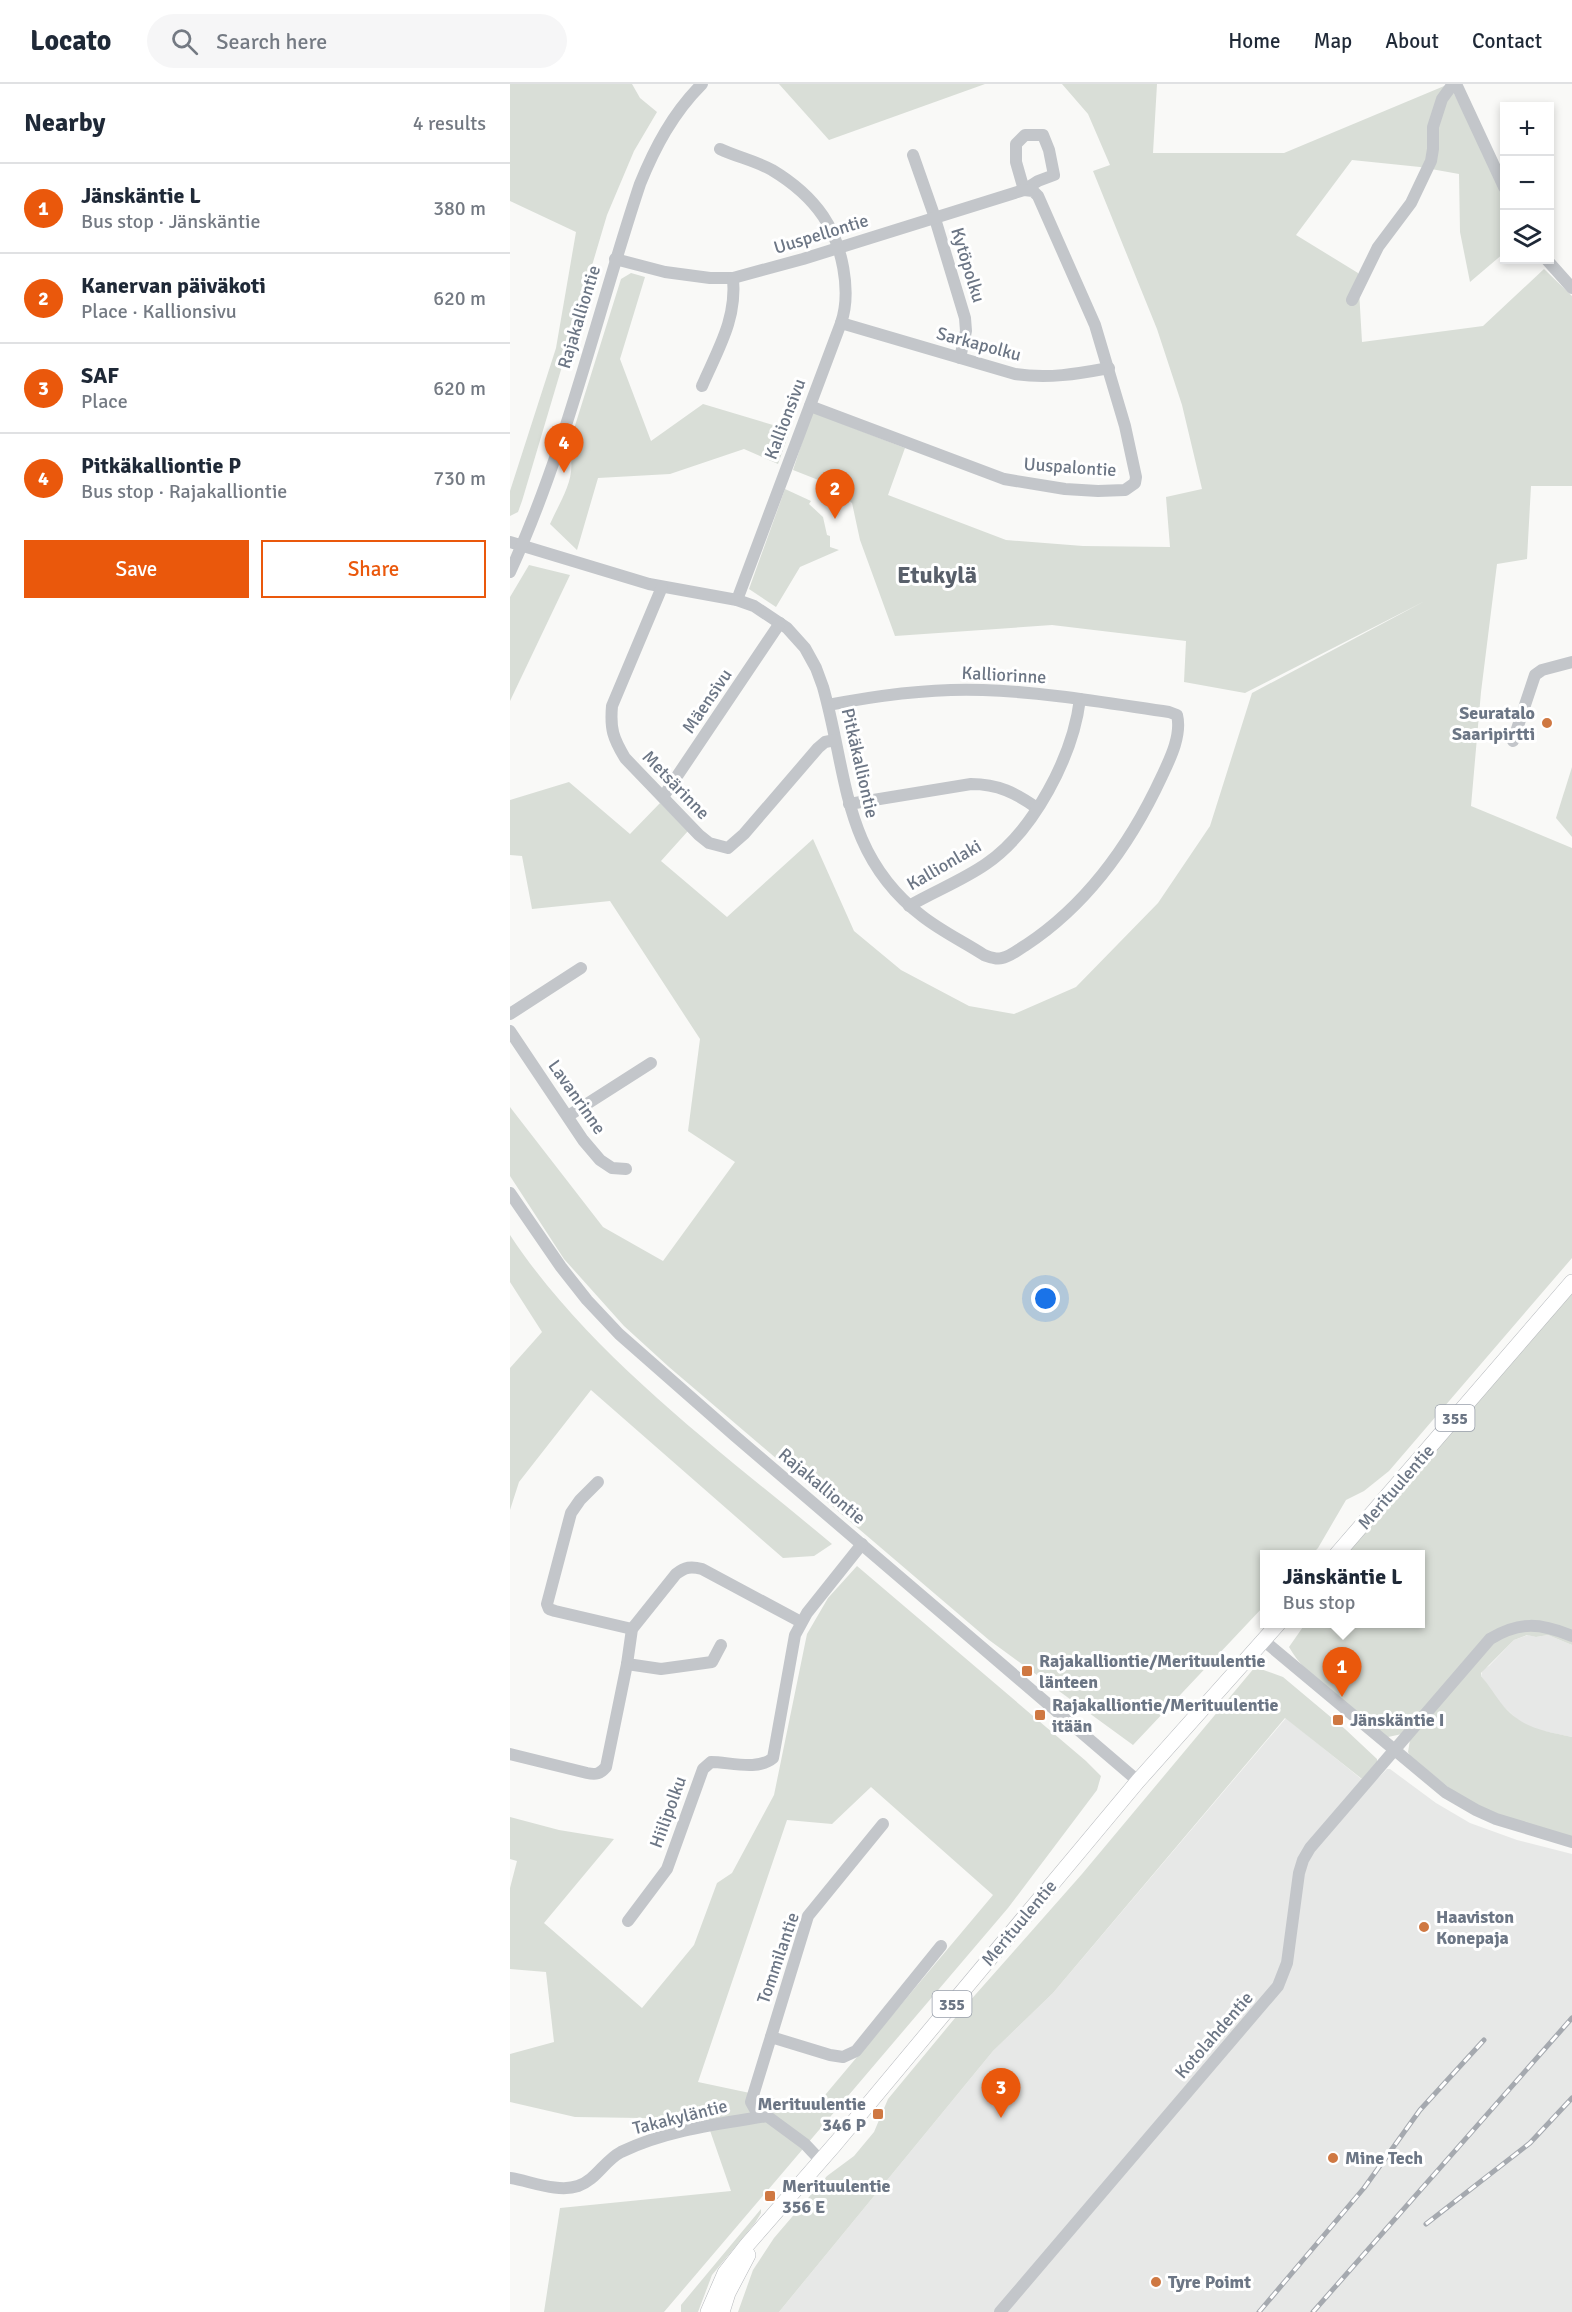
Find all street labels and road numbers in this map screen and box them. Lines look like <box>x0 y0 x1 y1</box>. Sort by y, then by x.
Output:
street label: Uuspellontie <box>771 209 871 259</box>
street label: Kytöpolku <box>946 225 990 305</box>
street label: Rajakalliontie <box>553 263 605 371</box>
street label: Sarkapolku <box>934 322 1024 366</box>
street label: Kallionsivu <box>760 375 810 463</box>
street label: Uuspalontie <box>1023 453 1117 481</box>
street label: Kalliorinne <box>961 662 1047 688</box>
street label: Mäensivu <box>677 665 737 737</box>
street label: Pitkäkalliontie <box>837 706 883 820</box>
street label: Metsärinne <box>638 746 714 824</box>
street label: Kallionlaki <box>903 835 985 895</box>
street label: Lavanrinne <box>543 1056 611 1138</box>
road number: 355 <box>1436 1405 1474 1431</box>
street label: Merituulentie <box>1353 1440 1439 1534</box>
street label: Rajakalliontie <box>774 1443 870 1529</box>
street label: Hiilipolku <box>645 1773 691 1851</box>
street label: Merituulentie <box>977 1876 1061 1970</box>
street label: Tommilantie <box>752 1910 804 2006</box>
street label: Kotolahdentie <box>1170 1987 1258 2083</box>
road number: 355 <box>932 1991 972 2017</box>
street label: Takakyläntie <box>630 2095 730 2139</box>

